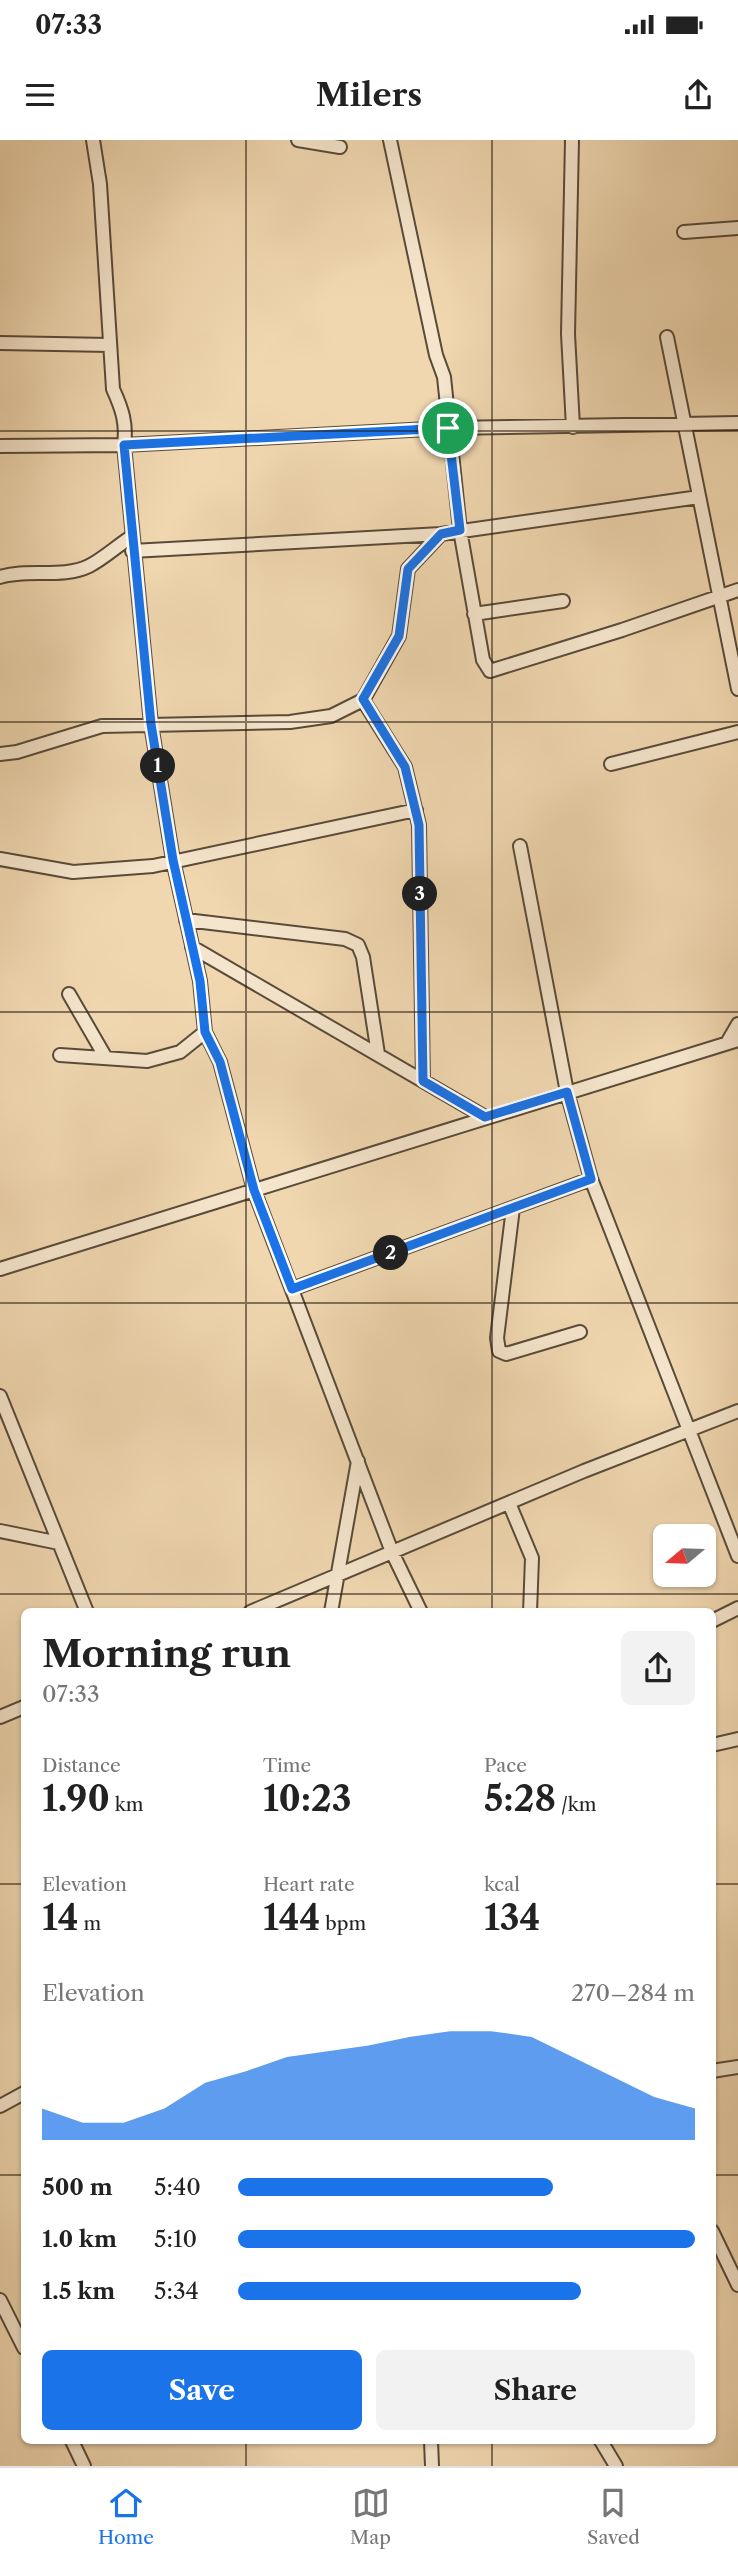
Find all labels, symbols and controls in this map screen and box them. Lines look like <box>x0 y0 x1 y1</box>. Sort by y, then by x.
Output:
text: 07:33 <box>35 9 102 41</box>
text: Milers <box>316 75 422 114</box>
icon: menu <box>21 76 59 114</box>
icon: share <box>679 76 717 114</box>
pin <box>418 398 478 458</box>
icon: arrive <box>429 409 467 447</box>
pin: 1 <box>140 748 176 784</box>
text: 1 <box>153 754 162 777</box>
pin: 3 <box>402 876 438 912</box>
text: 3 <box>414 882 425 905</box>
pin: 2 <box>374 1236 408 1270</box>
text: 2 <box>385 1241 396 1264</box>
north arrow <box>653 1524 716 1587</box>
map controls <box>653 1524 716 1587</box>
text: Morning run <box>42 1630 291 1677</box>
button: share <box>621 1631 695 1705</box>
text: 07:33 <box>42 1680 100 1708</box>
text: Distance <box>42 1754 121 1777</box>
text: Time <box>263 1754 311 1777</box>
text: Pace <box>484 1754 527 1777</box>
text: 1.90 <box>42 1777 110 1820</box>
text: 10:23 <box>263 1777 352 1820</box>
text: 5:28 <box>484 1777 556 1820</box>
text: km <box>110 1793 144 1816</box>
text: /km <box>556 1793 597 1816</box>
text: Elevation <box>42 1873 127 1896</box>
text: Heart rate <box>263 1873 355 1896</box>
text: kcal <box>484 1873 520 1896</box>
text: 14 <box>42 1896 79 1939</box>
text: 144 <box>263 1896 320 1939</box>
text: 134 <box>484 1896 540 1939</box>
text: m <box>79 1912 101 1935</box>
text: bpm <box>320 1912 366 1935</box>
text: Elevation <box>42 1979 145 2007</box>
text: 270–284 m <box>571 1979 695 2007</box>
text: 500 m <box>42 2173 113 2201</box>
text: 5:40 <box>154 2173 201 2201</box>
text: 1.0 km <box>42 2225 117 2253</box>
text: 5:10 <box>154 2225 197 2253</box>
text: 1.5 km <box>42 2277 115 2305</box>
text: 5:34 <box>154 2277 199 2305</box>
button: Save <box>42 2350 362 2430</box>
button: Share <box>376 2350 695 2430</box>
tab: Home <box>98 2484 154 2549</box>
tab: Map <box>350 2484 391 2549</box>
tab: Saved <box>587 2484 640 2549</box>

